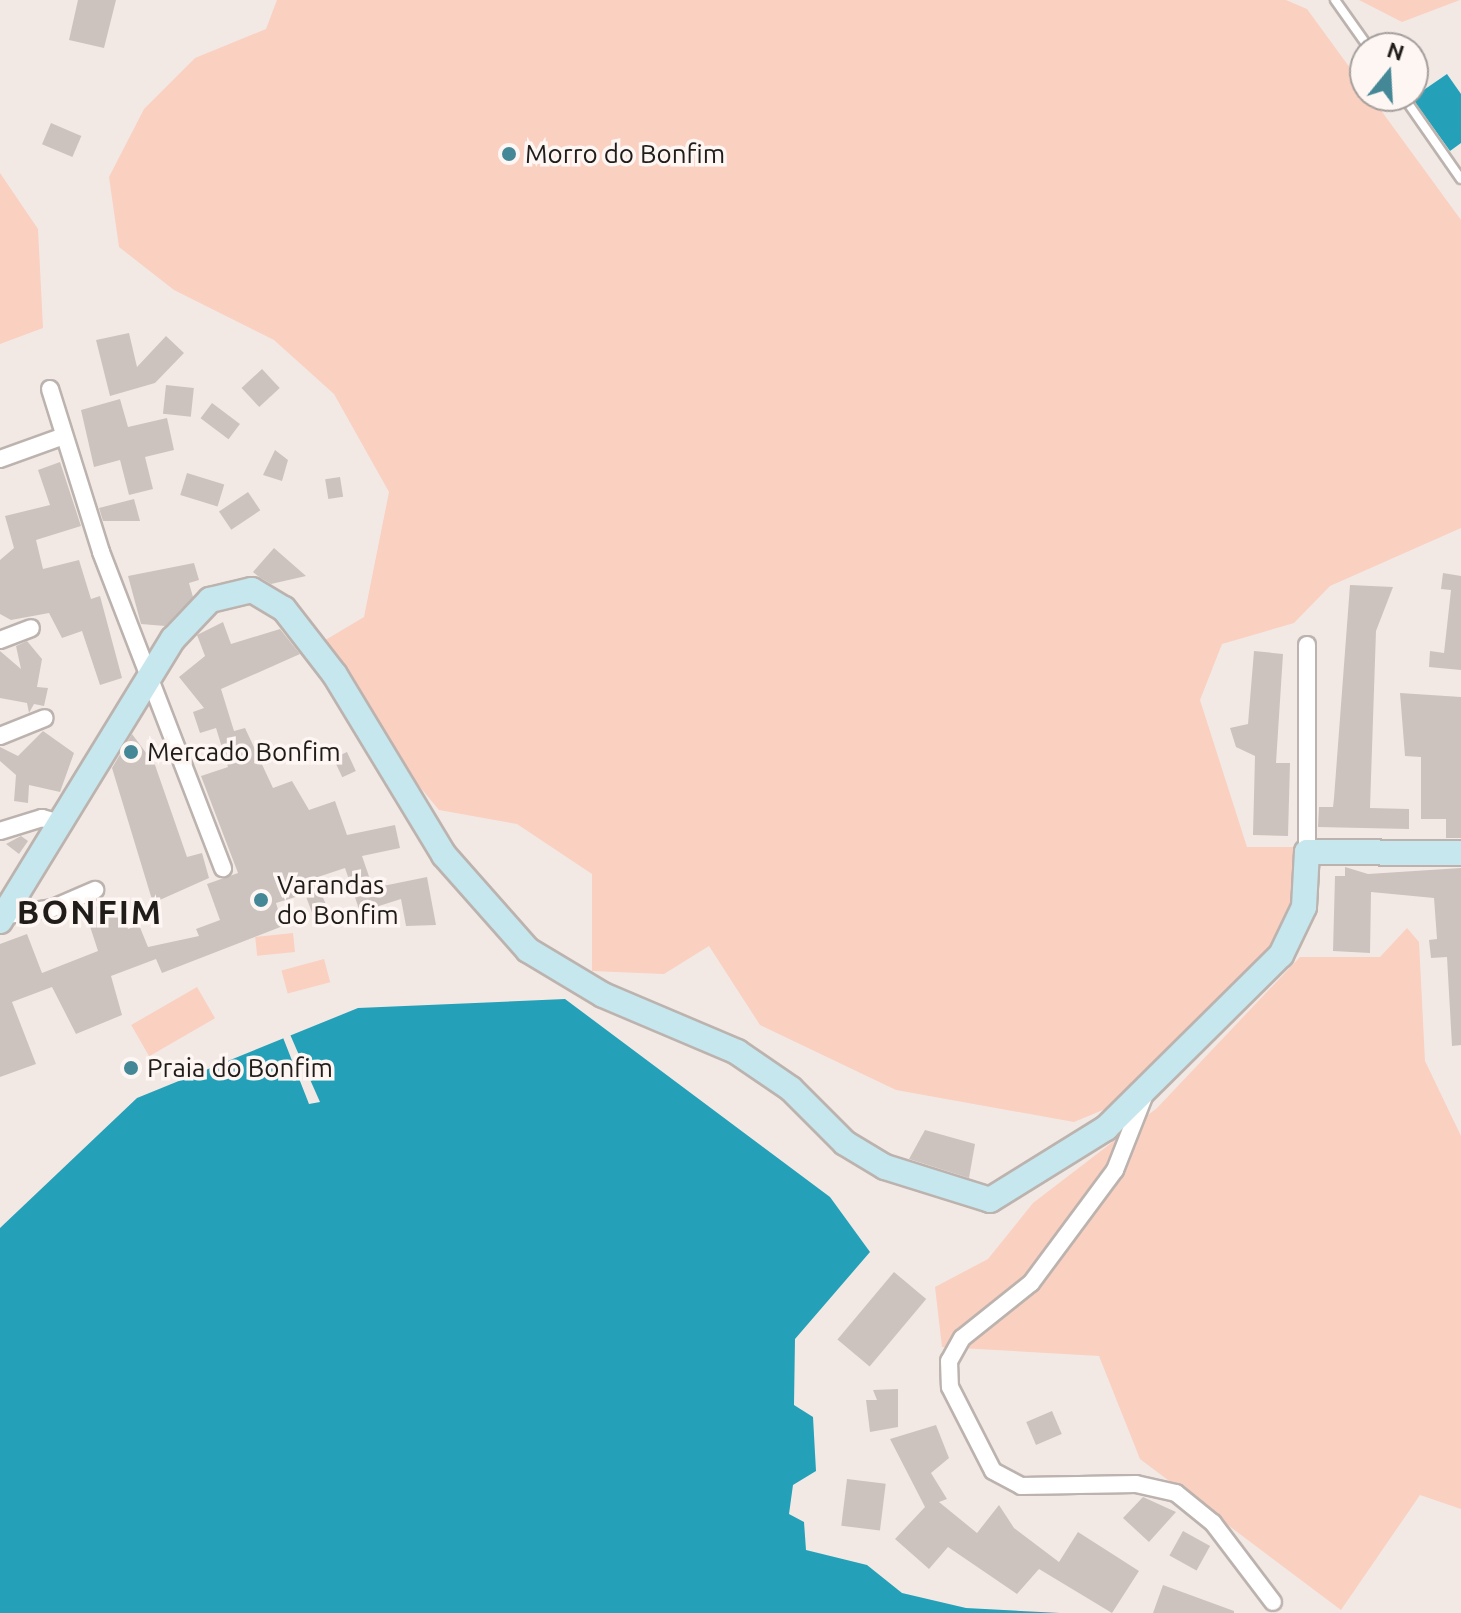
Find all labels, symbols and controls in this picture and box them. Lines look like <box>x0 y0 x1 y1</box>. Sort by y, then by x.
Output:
north arrow <box>1349 32 1429 112</box>
text: N <box>1384 36 1408 65</box>
place label: Morro do Bonfim <box>525 138 725 170</box>
marker: Morro do Bonfim <box>500 145 518 163</box>
place label: Mercado Bonfim <box>147 736 341 768</box>
marker: Mercado Bonfim <box>122 743 140 761</box>
place label: Varandas do Bonfim <box>277 869 399 930</box>
marker: Varandas do Bonfim <box>252 891 270 909</box>
district label: BONFIM <box>17 892 163 932</box>
place label: Praia do Bonfim <box>147 1052 333 1084</box>
marker: Praia do Bonfim <box>122 1059 140 1077</box>

